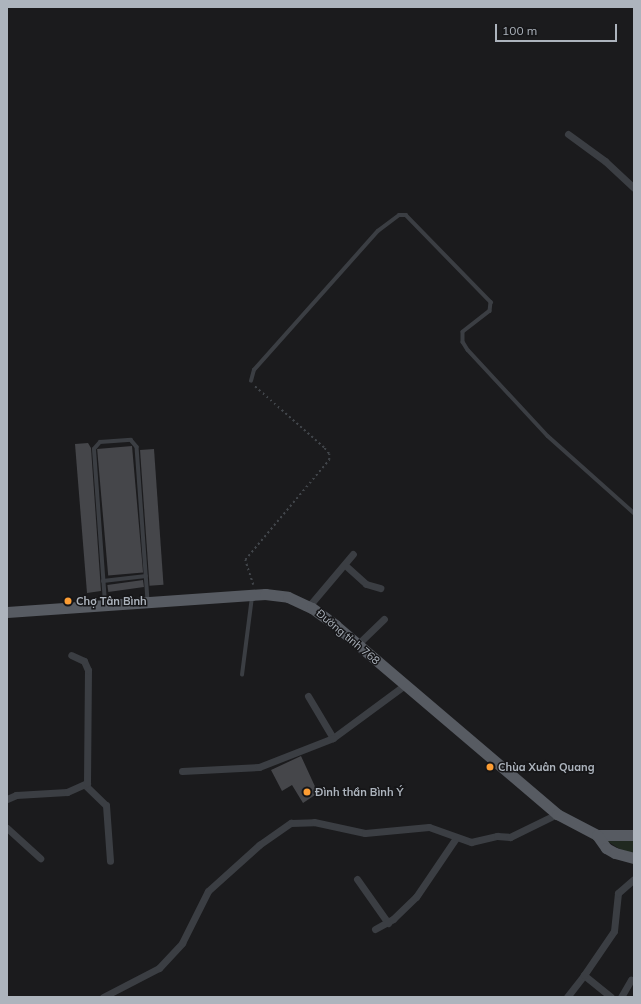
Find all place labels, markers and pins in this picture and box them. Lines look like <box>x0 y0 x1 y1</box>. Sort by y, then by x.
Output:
place label: Chợ Tân Bình <box>76 594 147 608</box>
marker: Chợ Tân Bình <box>63 596 73 606</box>
place label: Chùa Xuân Quang <box>498 760 594 774</box>
marker: Chùa Xuân Quang <box>485 762 495 772</box>
place label: Đình thần Bình Ý <box>315 785 403 799</box>
marker: Đình thần Bình Ý <box>302 787 312 797</box>

